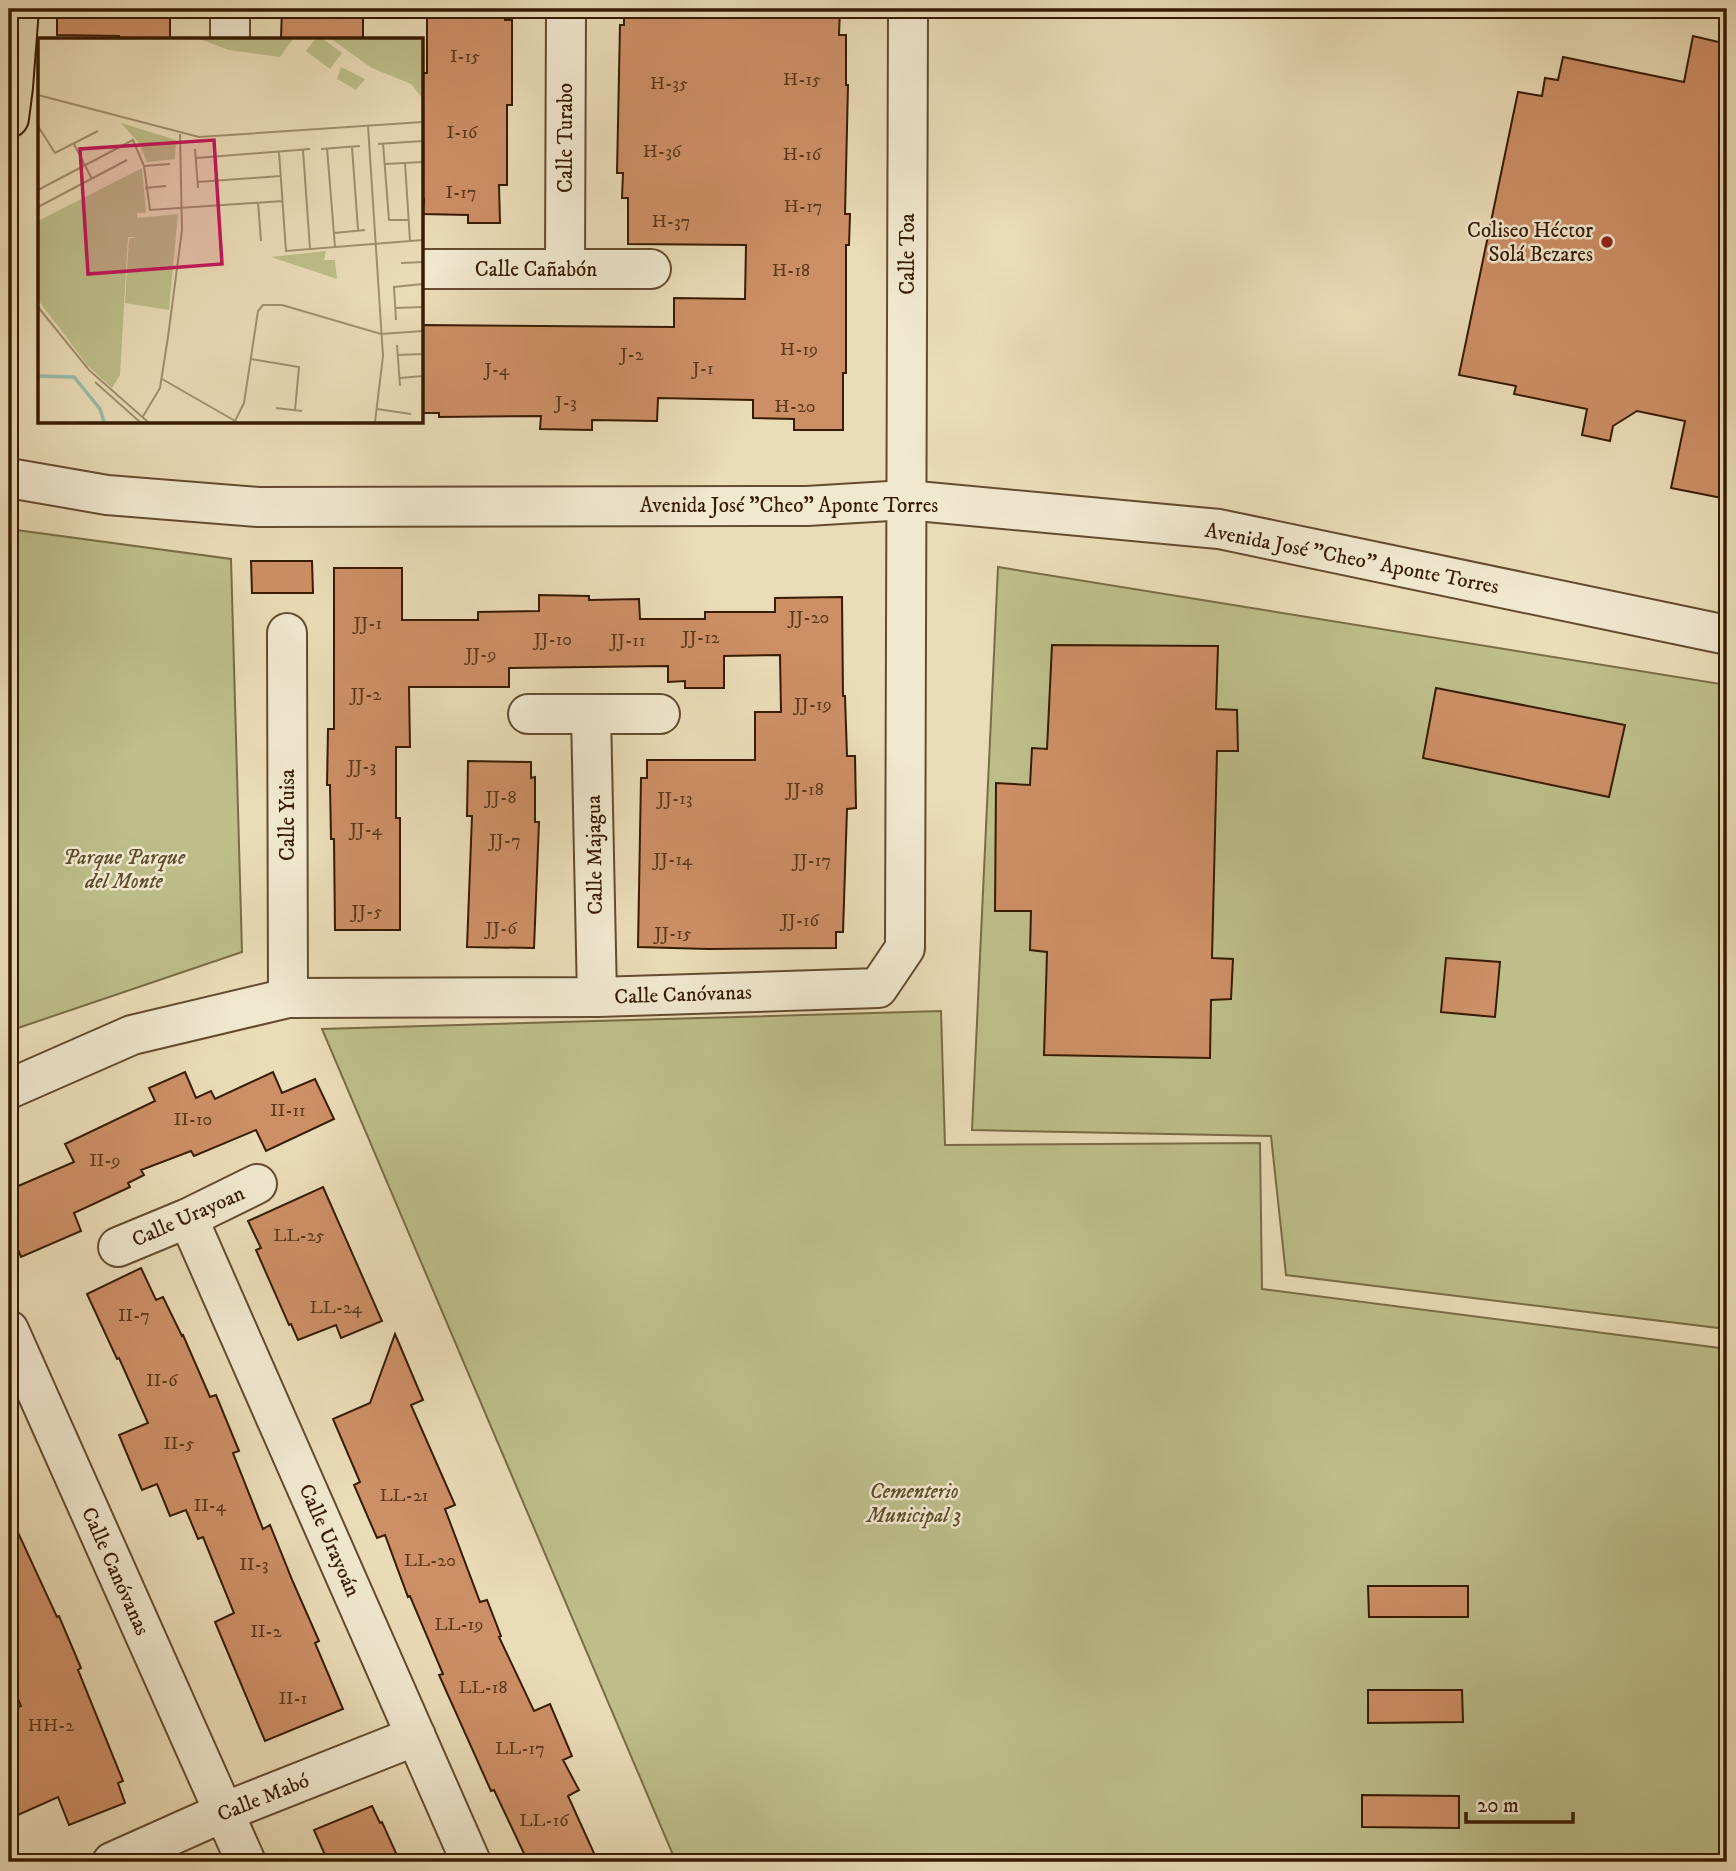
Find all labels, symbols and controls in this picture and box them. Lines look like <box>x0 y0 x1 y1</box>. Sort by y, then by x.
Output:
inset map <box>38 38 424 424</box>
house number: I-15 <box>450 46 480 68</box>
house number: H-15 <box>783 69 821 91</box>
house number: H-35 <box>650 73 688 95</box>
street label: Calle Turabo <box>553 83 579 193</box>
house number: I-16 <box>447 122 478 144</box>
house number: H-36 <box>643 141 682 163</box>
house number: H-16 <box>783 144 822 166</box>
house number: I-17 <box>446 182 476 204</box>
house number: H-17 <box>784 196 822 218</box>
house number: H-37 <box>652 211 690 233</box>
street label: Calle Toa <box>895 213 921 295</box>
place label: Coliseo Héctor Solá Bezares <box>1467 218 1593 268</box>
marker: Coliseo Héctor Solá Bezares <box>1599 234 1615 250</box>
street label: Calle Cañabón <box>475 257 597 283</box>
house number: H-18 <box>772 260 810 282</box>
house number: H-19 <box>780 339 818 361</box>
house number: J-2 <box>618 344 644 366</box>
house number: J-1 <box>690 358 714 380</box>
house number: J-4 <box>483 359 510 381</box>
house number: J-3 <box>553 392 577 414</box>
house number: H-20 <box>775 396 815 418</box>
street label: Avenida José "Cheo" Aponte Torres <box>640 493 938 519</box>
street label: Avenida José "Cheo" Aponte Torres <box>1203 518 1501 600</box>
house number: JJ-20 <box>787 607 829 629</box>
house number: JJ-1 <box>352 613 382 635</box>
house number: JJ-12 <box>680 627 720 649</box>
house number: JJ-10 <box>532 629 572 651</box>
house number: JJ-11 <box>608 630 646 652</box>
house number: JJ-9 <box>464 644 496 666</box>
house number: JJ-2 <box>349 684 381 706</box>
house number: JJ-19 <box>792 694 832 716</box>
house number: JJ-3 <box>346 756 376 778</box>
street label: Calle Yuisa <box>275 769 301 861</box>
house number: JJ-18 <box>784 779 824 801</box>
house number: JJ-8 <box>484 787 516 809</box>
house number: JJ-13 <box>655 788 693 810</box>
street label: Calle Majagua <box>581 795 609 915</box>
house number: JJ-4 <box>348 819 383 841</box>
house number: JJ-7 <box>487 830 521 852</box>
park label: Parque Parque del Monte <box>63 845 186 895</box>
house number: JJ-14 <box>652 849 693 871</box>
house number: JJ-17 <box>791 850 831 872</box>
house number: JJ-5 <box>350 901 382 923</box>
house number: JJ-16 <box>779 910 819 932</box>
house number: JJ-6 <box>483 918 517 940</box>
house number: JJ-15 <box>652 923 692 945</box>
street label: Calle Canóvanas <box>614 980 752 1010</box>
house number: II-11 <box>270 1100 306 1122</box>
house number: II-10 <box>174 1109 212 1131</box>
house number: II-9 <box>89 1150 121 1172</box>
street label: Calle Urayoan <box>128 1180 249 1253</box>
house number: LL-25 <box>274 1225 325 1247</box>
house number: LL-24 <box>310 1297 363 1319</box>
house number: II-7 <box>118 1305 150 1327</box>
house number: II-6 <box>146 1370 178 1392</box>
house number: II-5 <box>163 1433 195 1455</box>
park label: Cementerio Municipal 3 <box>865 1479 961 1529</box>
street label: Calle Urayoán <box>293 1480 366 1601</box>
house number: LL-21 <box>380 1485 428 1507</box>
house number: II-4 <box>194 1495 227 1517</box>
street label: Calle Canóvanas <box>75 1503 155 1640</box>
house number: LL-20 <box>404 1550 456 1572</box>
house number: II-3 <box>240 1554 268 1576</box>
house number: LL-19 <box>435 1614 483 1636</box>
house number: II-2 <box>251 1621 282 1643</box>
house number: LL-18 <box>459 1677 507 1699</box>
house number: II-1 <box>279 1688 307 1710</box>
house number: HH-2 <box>28 1715 74 1737</box>
house number: LL-17 <box>495 1738 545 1760</box>
street label: Calle Mabó <box>214 1768 313 1828</box>
scale bar <box>1466 1780 1573 1824</box>
text: 20 m <box>1477 1793 1519 1819</box>
house number: LL-16 <box>519 1810 569 1832</box>

